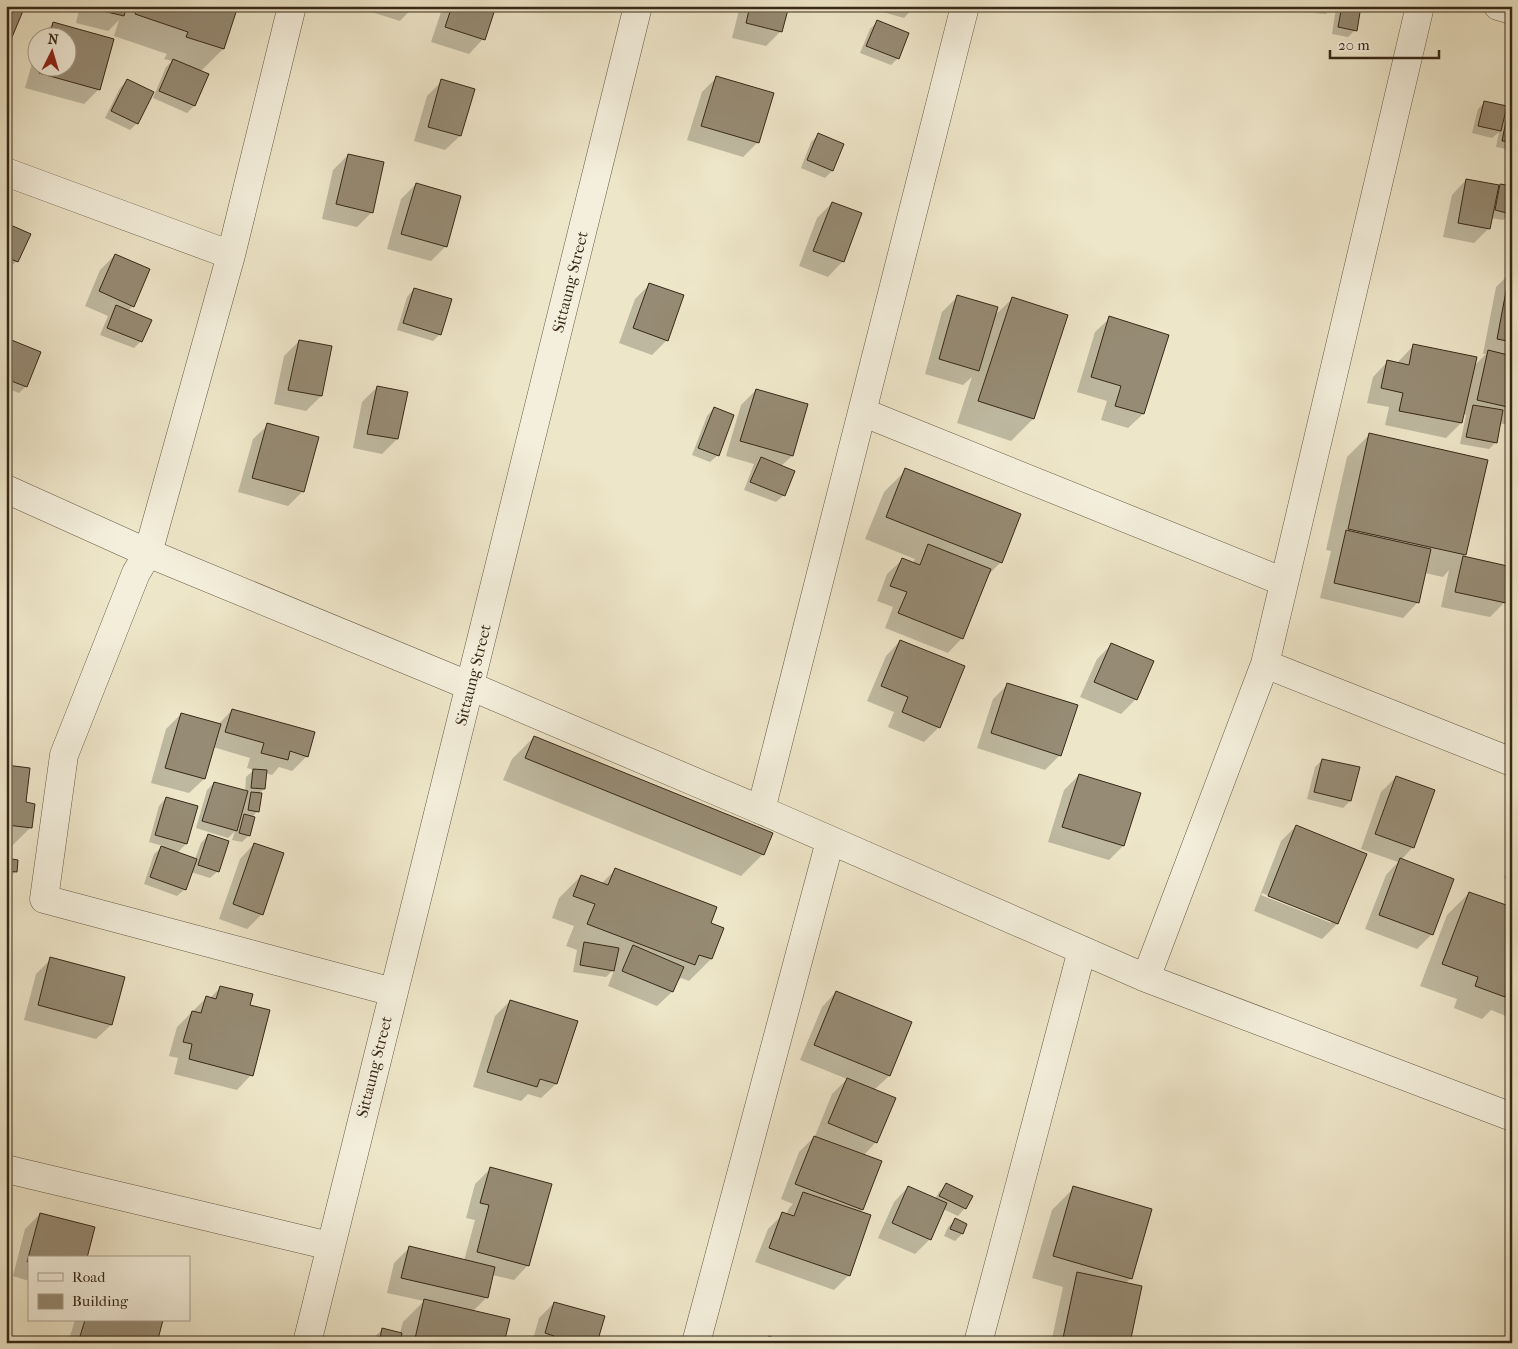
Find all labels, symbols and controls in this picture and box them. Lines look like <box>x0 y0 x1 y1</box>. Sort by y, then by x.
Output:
north arrow <box>28 28 78 78</box>
scale bar <box>1330 28 1439 60</box>
text: N <box>47 31 59 49</box>
text: 20 m <box>1338 36 1370 54</box>
street label: Sittaung Street <box>548 229 592 335</box>
street label: Sittaung Street <box>451 622 495 728</box>
street label: Sittaung Street <box>352 1014 396 1120</box>
legend <box>28 1256 190 1322</box>
text: Road <box>72 1268 106 1286</box>
text: Building <box>72 1292 129 1310</box>

